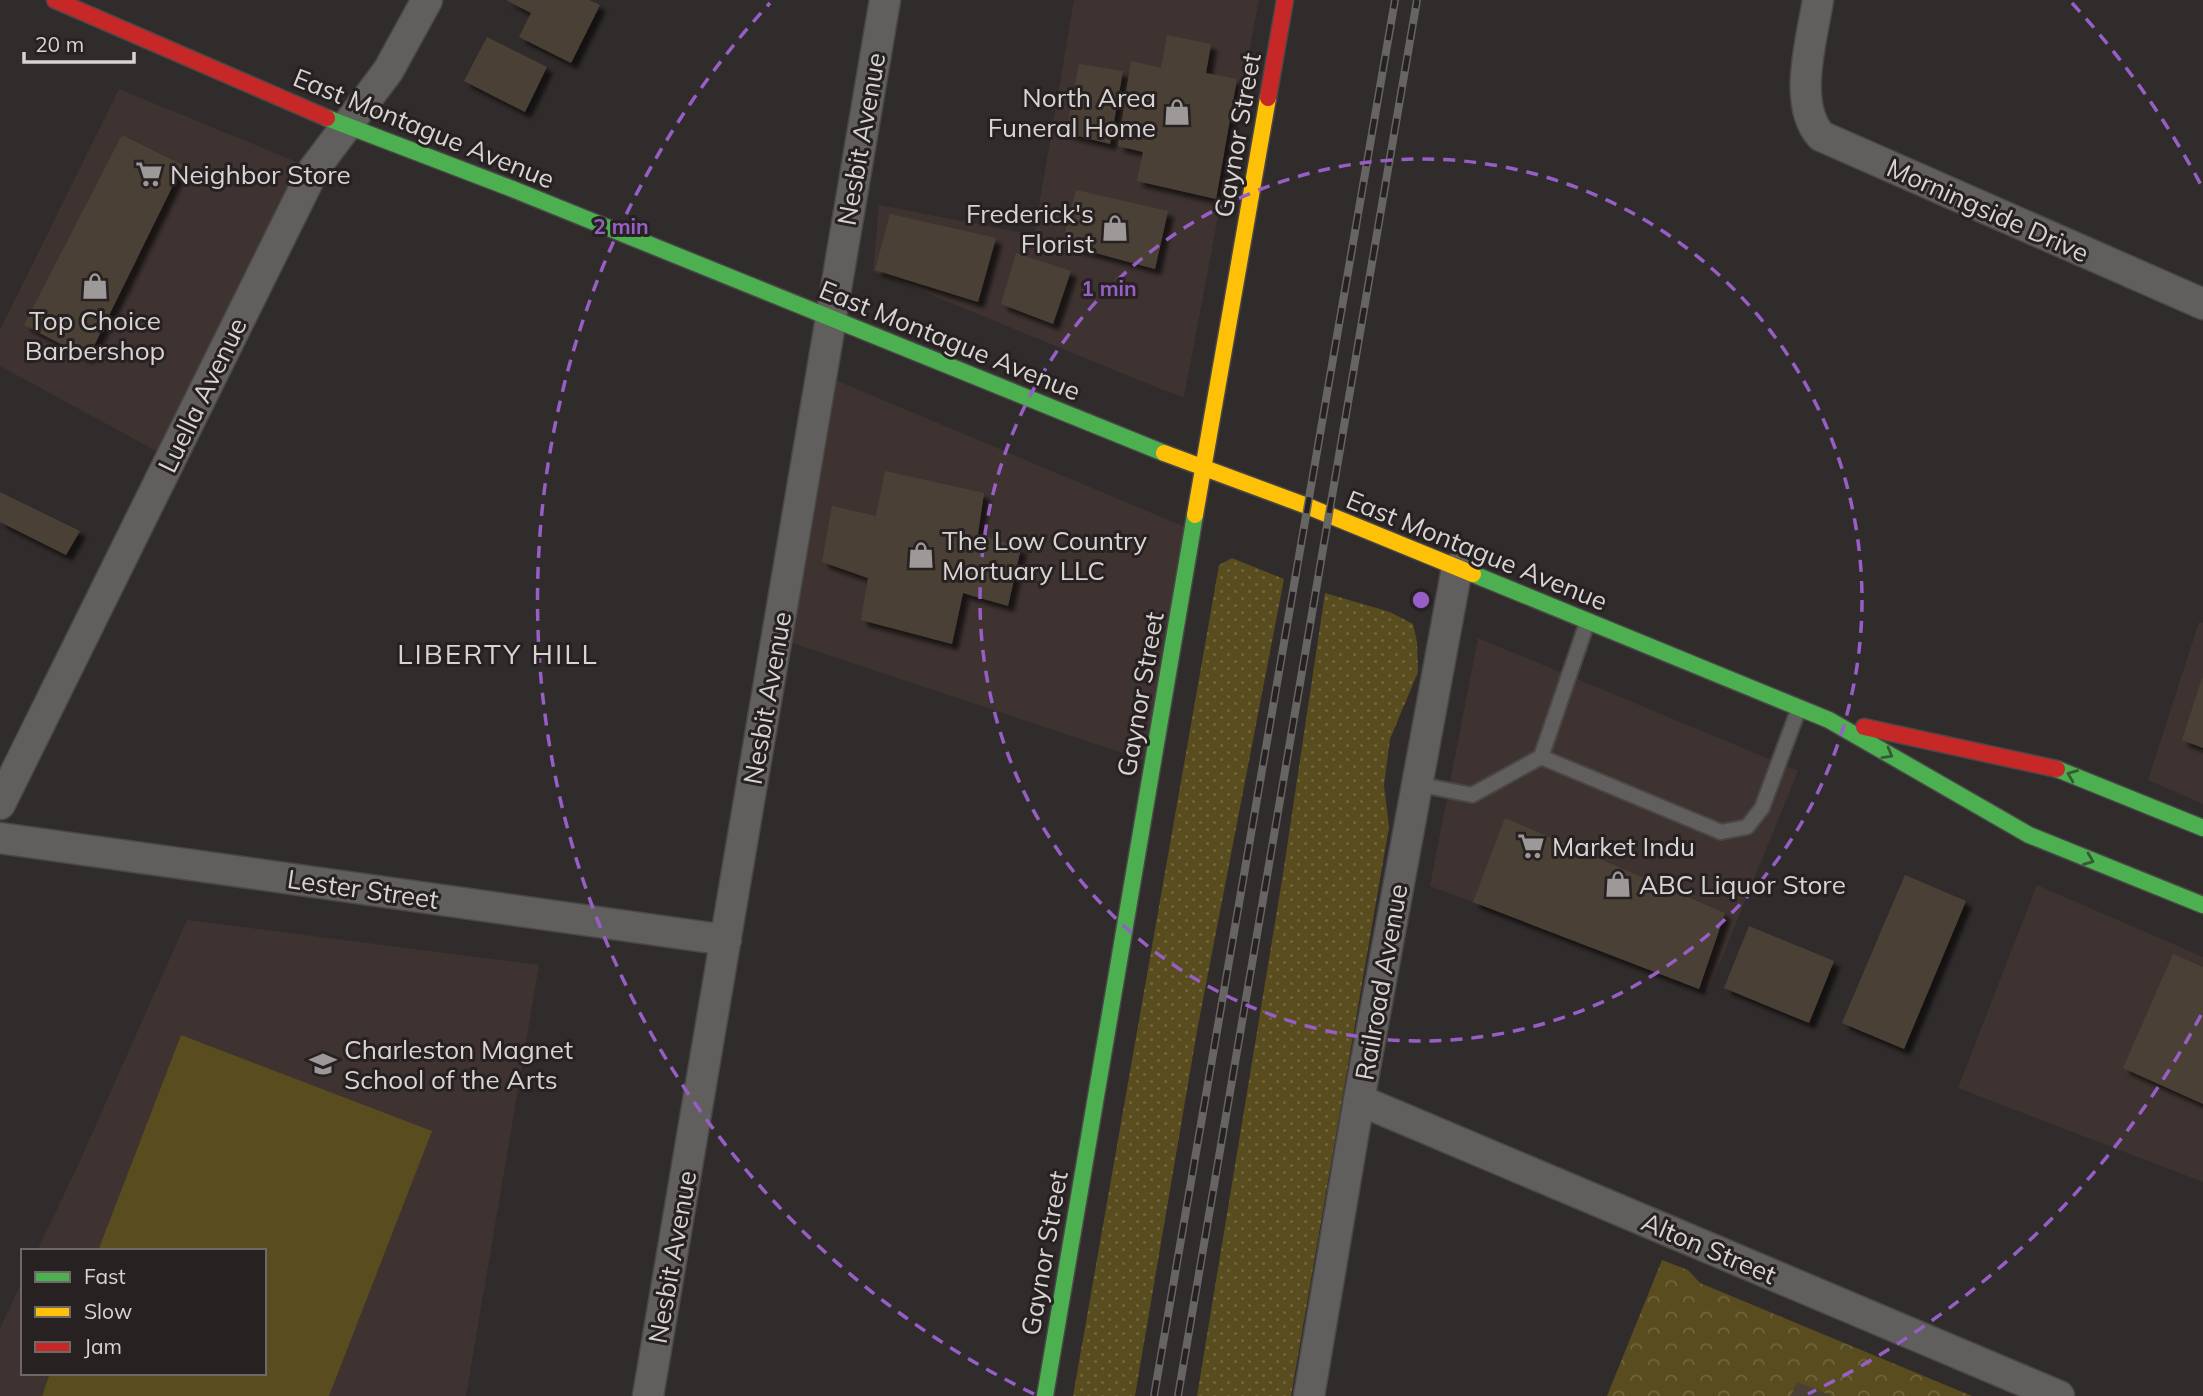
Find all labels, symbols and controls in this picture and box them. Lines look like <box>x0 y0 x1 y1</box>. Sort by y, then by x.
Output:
scale bar <box>24 21 135 65</box>
text: 20 m <box>35 31 84 57</box>
street label: Nesbit Avenue <box>830 50 892 228</box>
street label: Gaynor Street <box>1206 50 1268 220</box>
street label: East Montague Avenue <box>289 61 559 195</box>
place label: North Area Funeral Home <box>988 81 1156 144</box>
shop icon: North Area Funeral Home <box>1162 97 1192 127</box>
street label: Morningside Drive <box>1882 151 2094 269</box>
place label: Neighbor Store <box>170 158 351 191</box>
supermarket icon: Neighbor Store <box>134 159 164 189</box>
place label: Frederick's Florist <box>966 197 1094 260</box>
text: 2 min <box>593 213 649 239</box>
shop icon: Frederick's Florist <box>1100 213 1130 243</box>
shop icon: Top Choice Barbershop <box>80 271 110 301</box>
street label: East Montague Avenue <box>815 273 1085 407</box>
text: 1 min <box>1081 275 1137 301</box>
place label: Top Choice Barbershop <box>25 304 165 367</box>
street label: Luella Avenue <box>150 312 254 478</box>
street label: East Montague Avenue <box>1342 483 1612 617</box>
place label: The Low Country Mortuary LLC <box>942 524 1147 587</box>
shop icon: The Low Country Mortuary LLC <box>906 540 936 570</box>
centre of rings <box>1409 588 1433 612</box>
street label: Nesbit Avenue <box>736 609 798 787</box>
street label: Gaynor Street <box>1109 609 1171 779</box>
district label: LIBERTY HILL <box>397 636 599 671</box>
one-way arrow <box>1881 746 1894 759</box>
one-way arrow <box>2066 769 2078 783</box>
place label: Market Indu <box>1552 830 1695 863</box>
supermarket icon: Market Indu <box>1516 831 1546 861</box>
one-way arrow <box>2083 851 2095 865</box>
street label: Lester Street <box>285 862 441 916</box>
place label: ABC Liquor Store <box>1639 868 1846 901</box>
shop icon: ABC Liquor Store <box>1603 869 1633 899</box>
street label: Railroad Avenue <box>1348 881 1414 1083</box>
place label: Charleston Magnet School of the Arts <box>344 1033 573 1096</box>
school or university icon: Charleston Magnet School of the Arts <box>308 1049 338 1079</box>
street label: Nesbit Avenue <box>641 1168 703 1346</box>
street label: Gaynor Street <box>1013 1168 1075 1338</box>
street label: Alton Street <box>1637 1205 1781 1291</box>
legend <box>21 1249 266 1375</box>
text: Fast <box>84 1263 126 1289</box>
text: Slow <box>84 1298 132 1324</box>
text: Jam <box>84 1333 122 1359</box>

